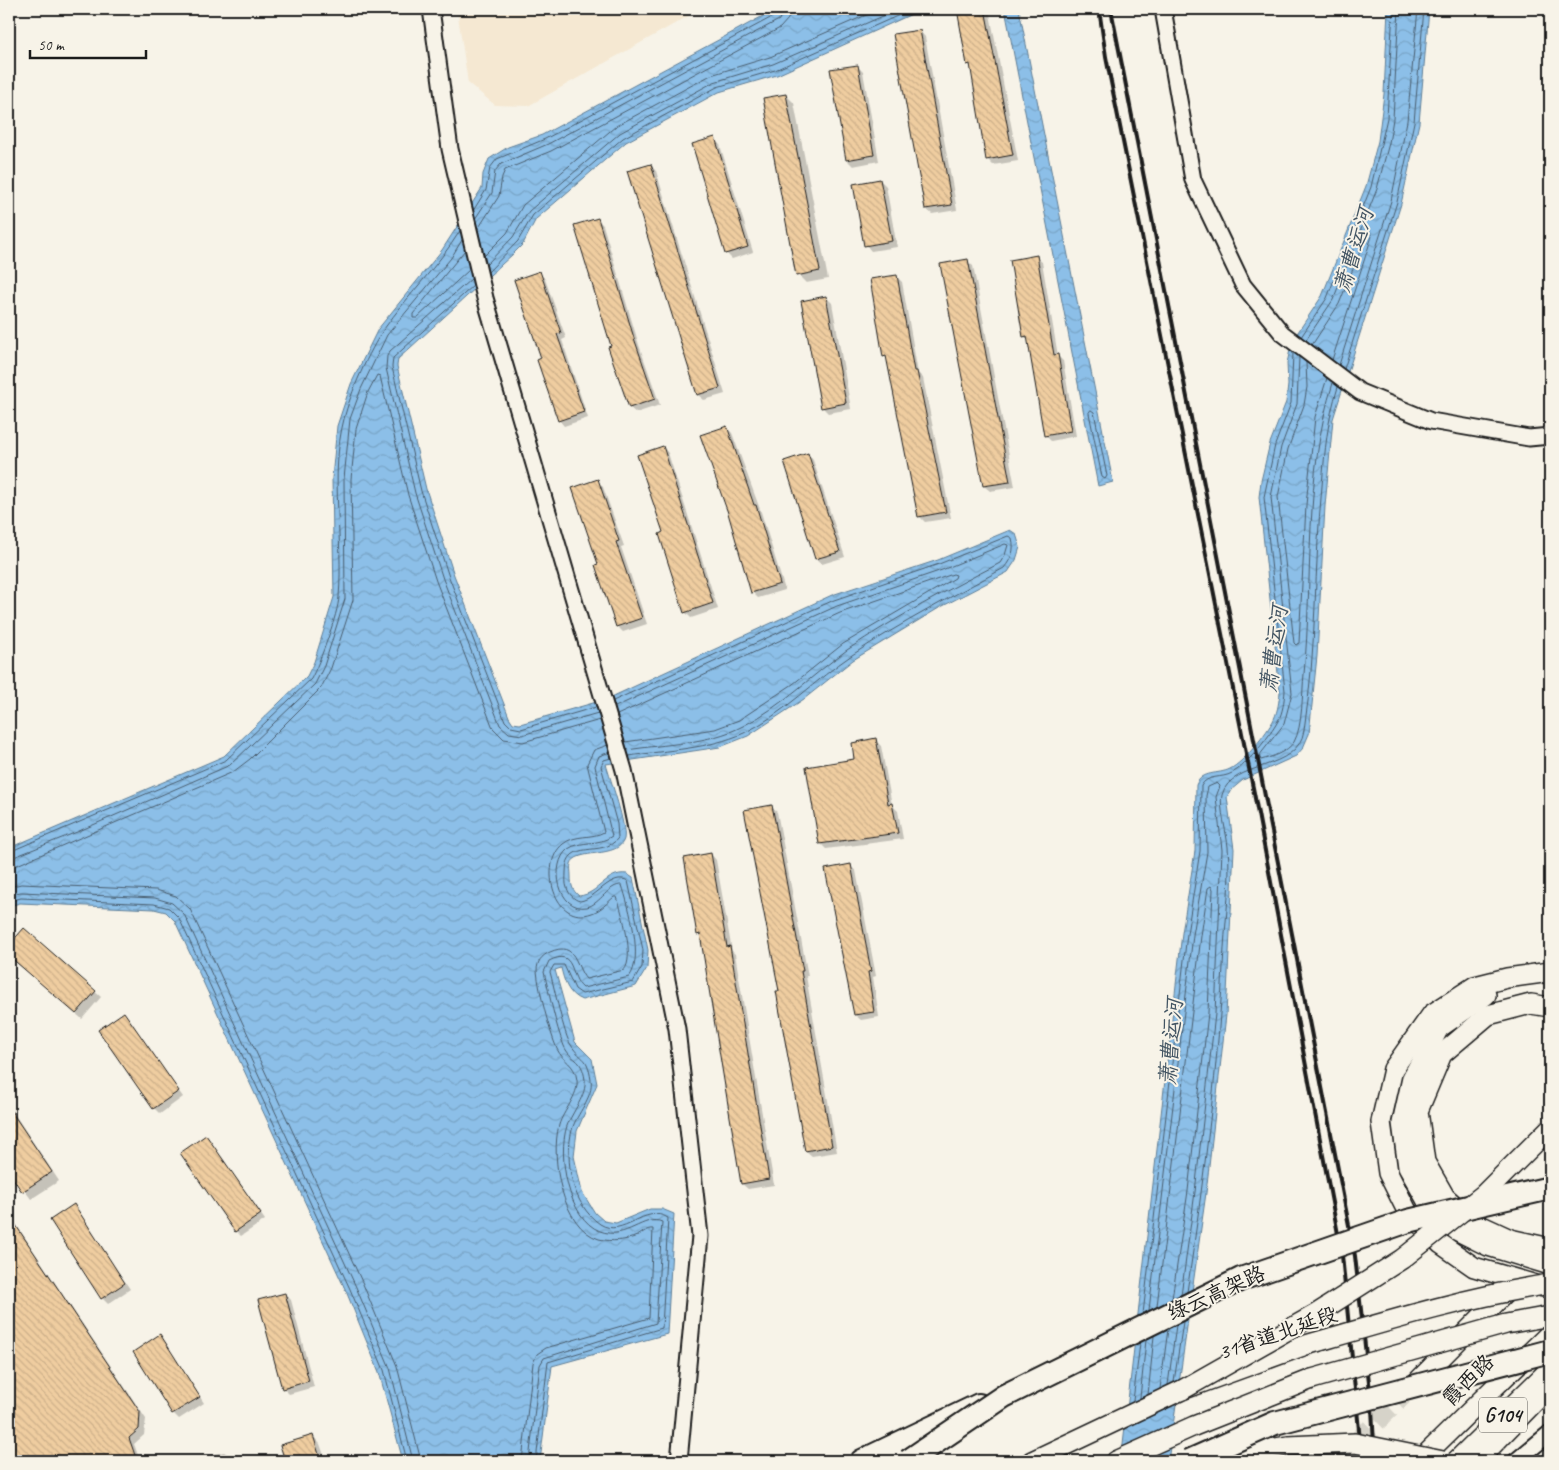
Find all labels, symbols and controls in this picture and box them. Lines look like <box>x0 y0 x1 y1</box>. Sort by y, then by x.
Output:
scale bar <box>30 28 146 60</box>
text: 50 m <box>38 36 65 55</box>
water label: 萧曹运河 <box>1328 201 1381 296</box>
water label: 萧曹运河 <box>1254 601 1294 695</box>
water label: 萧曹运河 <box>1153 994 1189 1087</box>
street label: 绿云高架路 <box>1163 1260 1269 1326</box>
street label: 31省道北延段 <box>1215 1301 1341 1365</box>
street label: 霞西路 <box>1437 1349 1499 1411</box>
road number: G104 <box>1479 1398 1527 1432</box>

